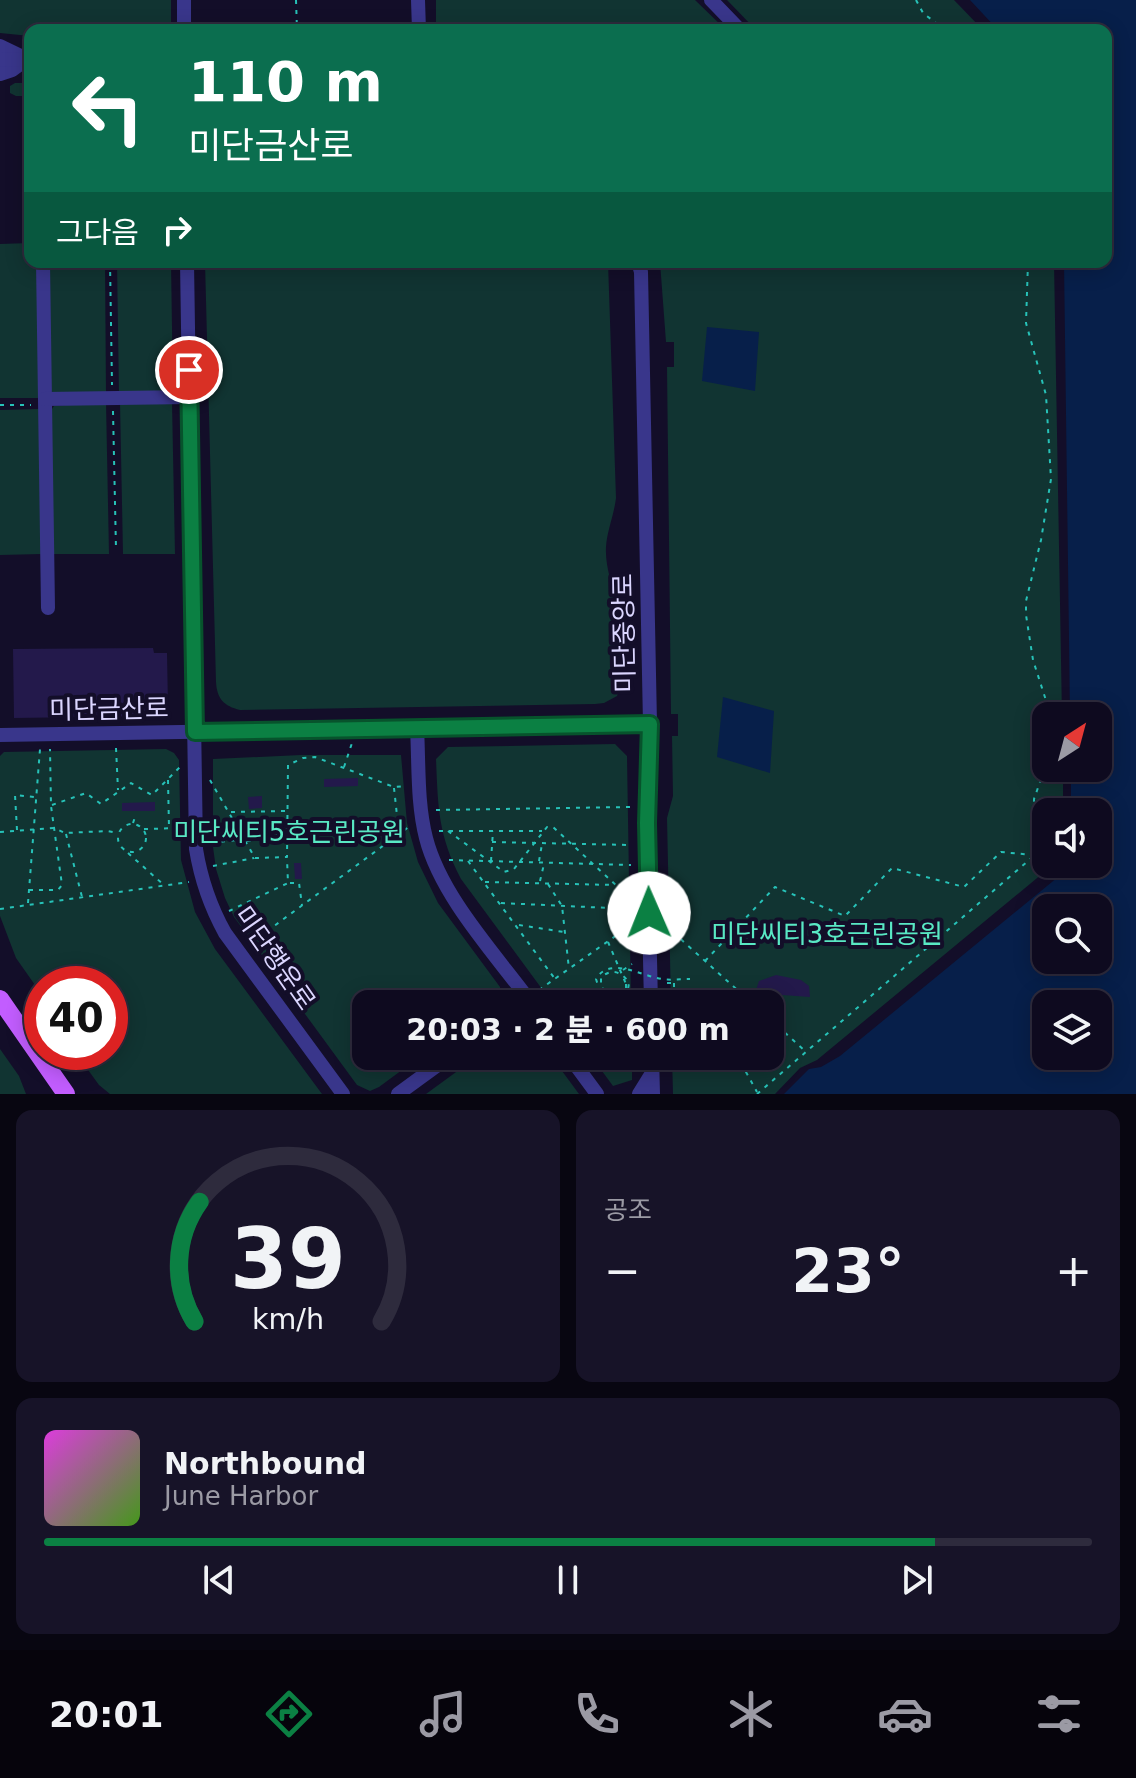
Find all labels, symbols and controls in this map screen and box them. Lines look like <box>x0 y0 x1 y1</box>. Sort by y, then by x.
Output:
text: 110 m <box>188 49 383 114</box>
icon: left <box>56 56 160 160</box>
text: 미단금산로 <box>188 125 354 166</box>
icon: right <box>155 208 199 252</box>
text: 그다음 <box>56 215 139 250</box>
pin <box>155 336 223 404</box>
icon: arrive <box>167 348 211 392</box>
street label: 미단중앙로 <box>608 573 640 693</box>
street label: 미단금산로 <box>49 693 169 725</box>
north arrow <box>1032 702 1112 782</box>
map controls <box>1032 702 1112 1070</box>
button: sound <box>1032 798 1112 878</box>
park label: 미단씨티5호근린공원 <box>173 817 405 847</box>
position arrow <box>607 871 691 955</box>
button: search <box>1032 894 1112 974</box>
street label: 미단행운로 <box>228 900 322 1016</box>
park label: 미단씨티3호근린공원 <box>711 919 943 949</box>
speed limit sign: 40 <box>24 966 128 1070</box>
button: layers <box>1032 990 1112 1070</box>
text: 20:03 · 2 분 · 600 m <box>406 1012 730 1047</box>
text: 공조 <box>604 1195 652 1225</box>
text: 39 <box>230 1211 346 1308</box>
text: 23° <box>791 1236 905 1306</box>
text: − <box>604 1245 641 1296</box>
text: + <box>1055 1245 1092 1296</box>
text: km/h <box>252 1302 324 1336</box>
text: Northbound <box>164 1446 367 1481</box>
text: June Harbor <box>164 1481 318 1511</box>
icon: previous <box>197 1558 241 1602</box>
icon: pause <box>546 1558 590 1602</box>
icon: next <box>895 1558 939 1602</box>
icon: directions <box>261 1686 317 1742</box>
icon: music <box>415 1686 471 1742</box>
icon: phone <box>569 1686 625 1742</box>
icon: climate <box>723 1686 779 1742</box>
icon: car <box>877 1686 933 1742</box>
icon: filters <box>1031 1686 1087 1742</box>
text: 20:01 <box>49 1694 164 1735</box>

